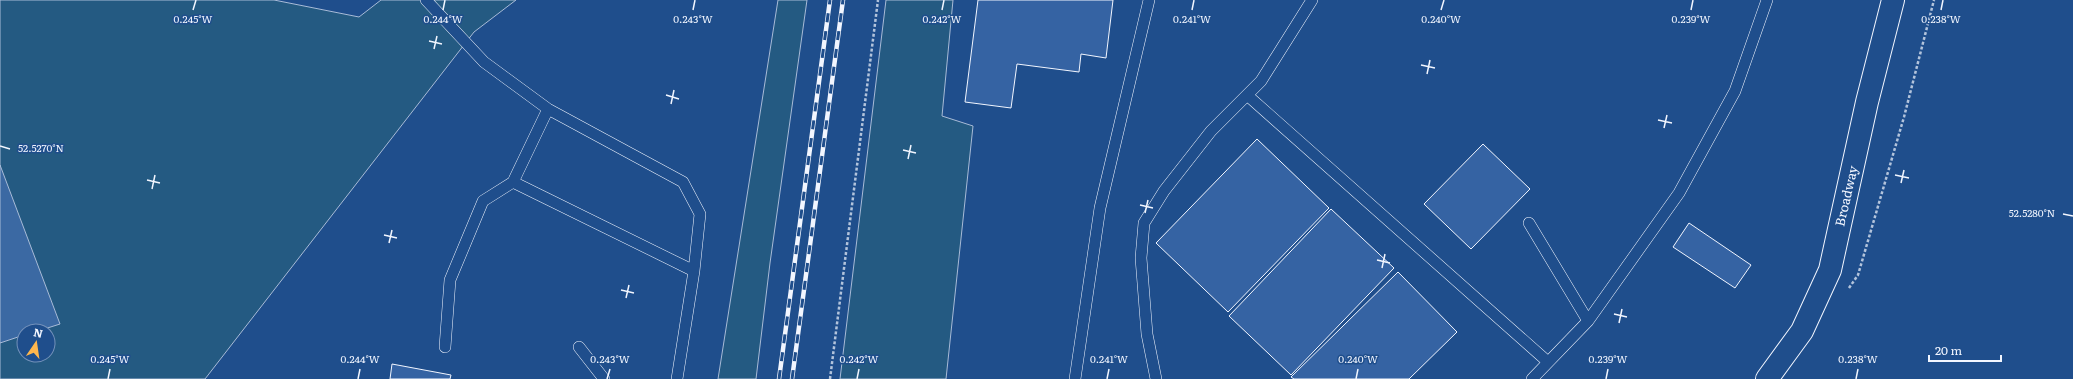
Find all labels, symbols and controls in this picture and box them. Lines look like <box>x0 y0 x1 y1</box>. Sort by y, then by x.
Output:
text: 0.245°W <box>174 11 213 26</box>
text: 0.244°W <box>423 11 463 26</box>
text: 0.243°W <box>673 11 713 26</box>
text: 0.242°W <box>923 11 962 26</box>
text: 0.241°W <box>1173 11 1211 26</box>
text: 0.240°W <box>1421 11 1461 26</box>
text: 0.239°W <box>1671 11 1711 26</box>
text: 0.238°W <box>1921 11 1961 26</box>
text: 52.5270°N <box>18 140 64 155</box>
street label: Broadway <box>1829 163 1862 228</box>
text: 52.5280°N <box>2009 205 2055 220</box>
north arrow <box>16 323 56 363</box>
text: N <box>32 323 45 341</box>
scale bar <box>1929 337 2001 363</box>
text: 20 m <box>1935 341 1962 359</box>
text: 0.245°W <box>91 351 130 366</box>
text: 0.244°W <box>340 351 380 366</box>
text: 0.243°W <box>590 351 630 366</box>
text: 0.242°W <box>840 351 879 366</box>
text: 0.241°W <box>1090 351 1128 366</box>
text: 0.240°W <box>1338 351 1378 366</box>
text: 0.239°W <box>1588 351 1628 366</box>
text: 0.238°W <box>1838 351 1878 366</box>

